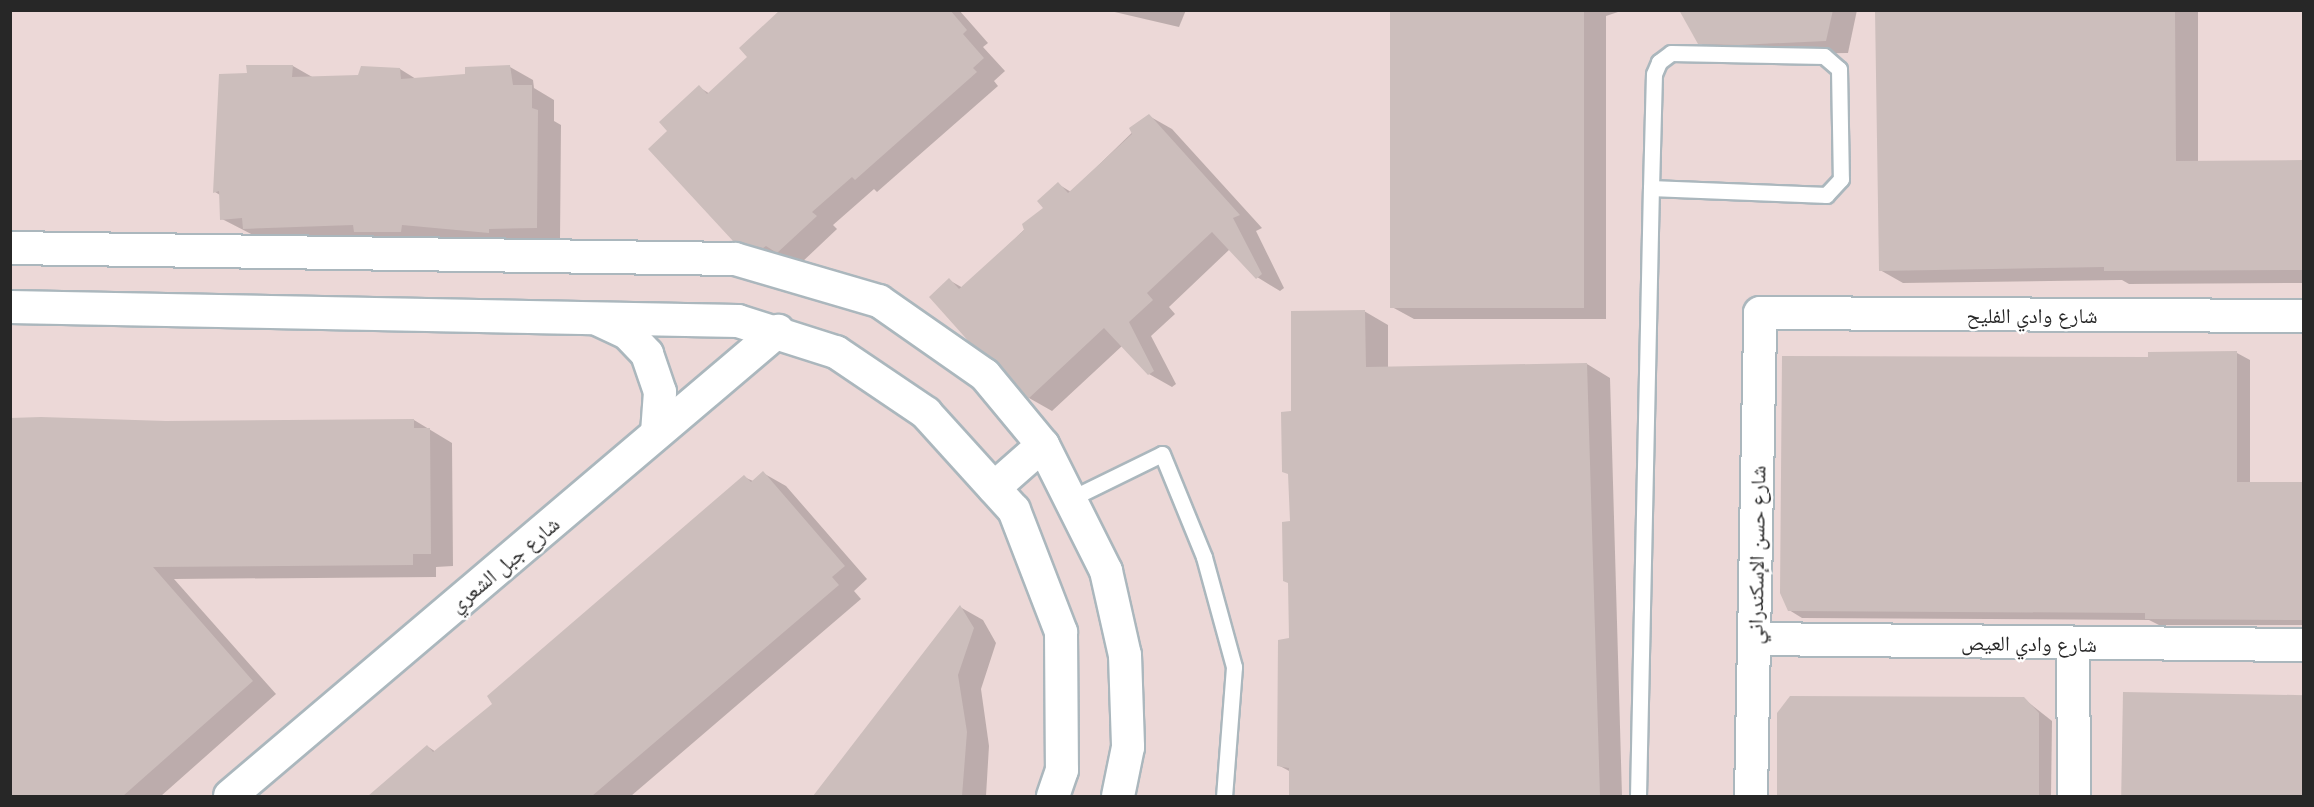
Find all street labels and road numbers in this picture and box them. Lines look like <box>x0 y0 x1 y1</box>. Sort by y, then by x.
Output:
street label: شارع وادي الفليح <box>1966 302 2098 328</box>
street label: شارع حسن الإسكندراني <box>1742 465 1770 645</box>
street label: شارع جبل الشعري <box>444 511 564 617</box>
street label: شارع وادي العيص <box>1961 629 2097 657</box>

